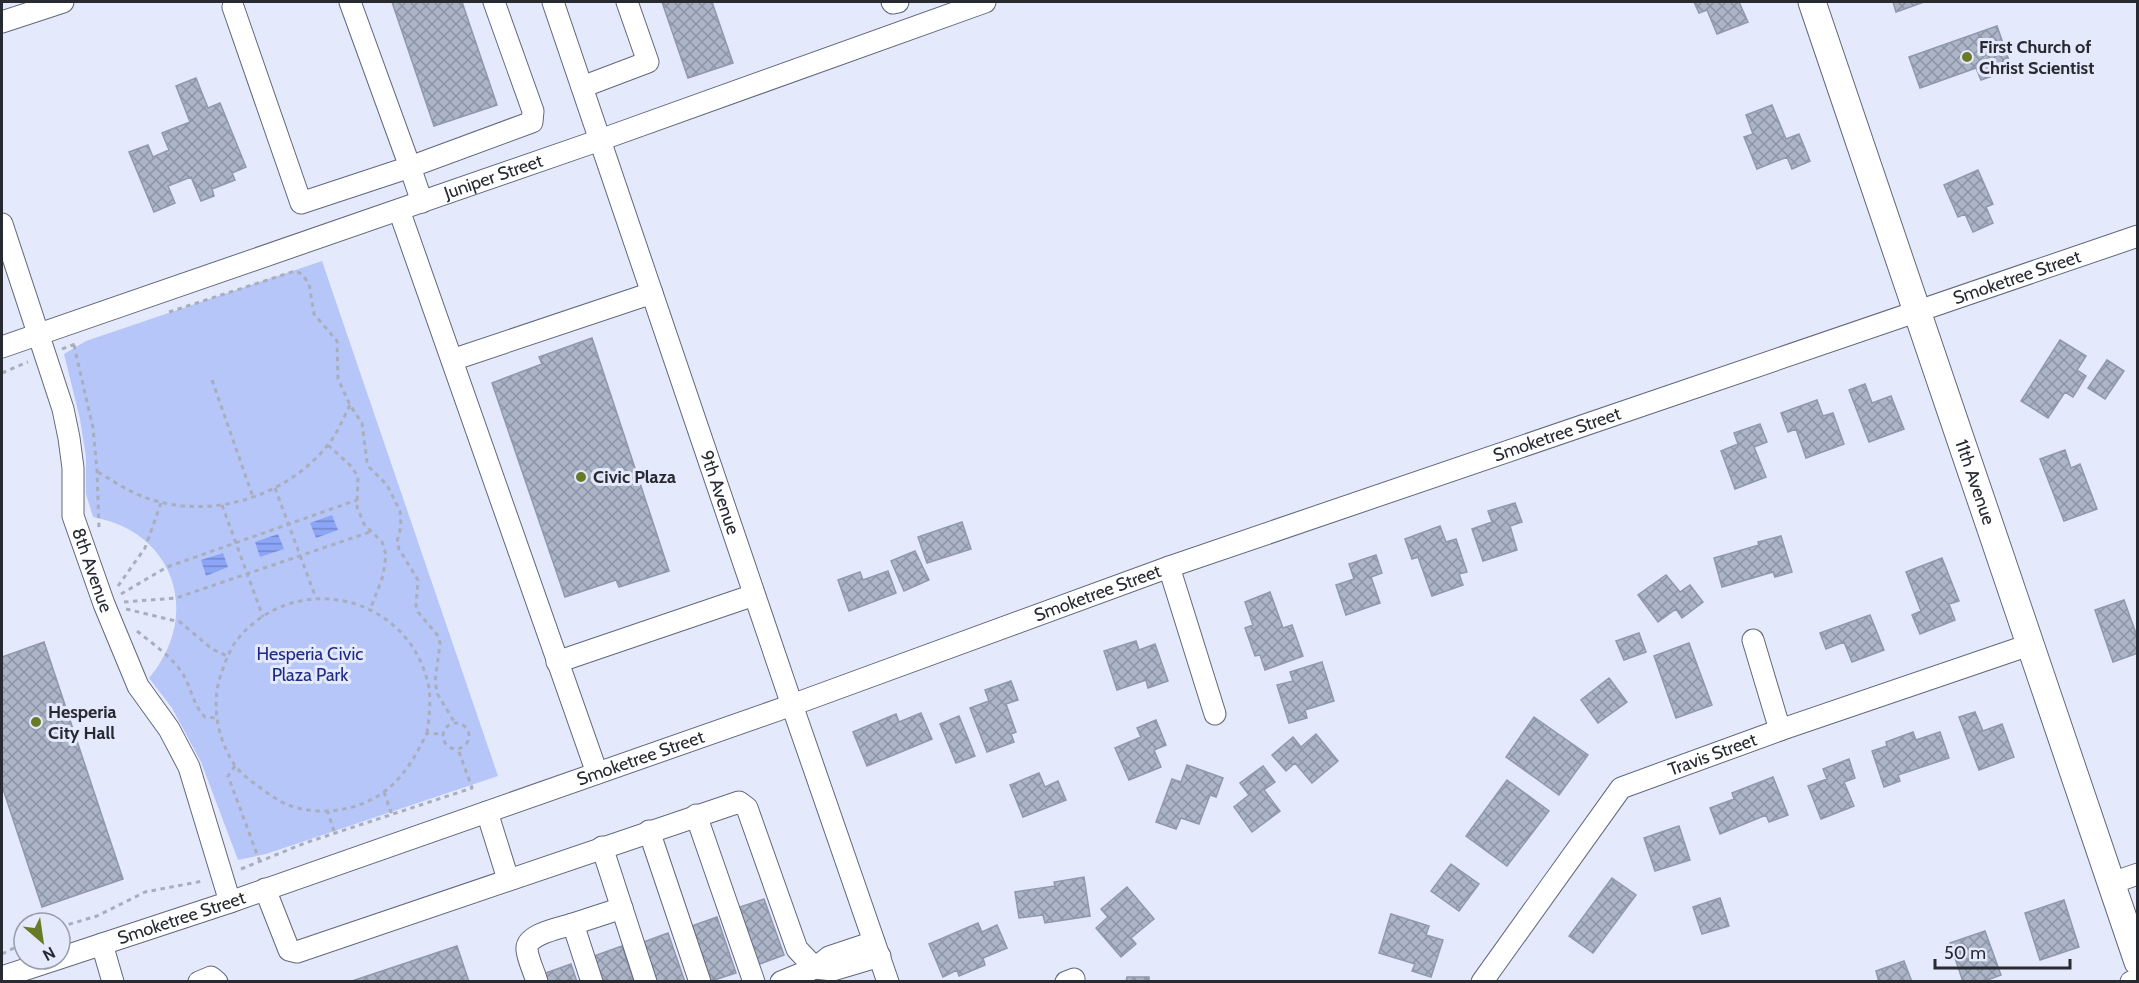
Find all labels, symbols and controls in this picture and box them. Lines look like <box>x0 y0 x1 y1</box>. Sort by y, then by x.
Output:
place label: First Church of Christ Scientist <box>1979 36 2094 79</box>
marker: First Church of Christ Scientist <box>1960 50 1974 64</box>
street label: Juniper Street <box>440 150 546 204</box>
street label: Smoketree Street <box>1950 245 2084 309</box>
street label: Smoketree Street <box>1490 402 1624 466</box>
street label: 11th Avenue <box>1950 437 2000 528</box>
street label: 9th Avenue <box>695 448 744 537</box>
place label: Civic Plaza <box>593 466 676 488</box>
marker: Civic Plaza <box>574 470 588 484</box>
street label: 8th Avenue <box>67 525 117 616</box>
street label: Smoketree Street <box>1031 560 1164 626</box>
park label: Hesperia Civic Plaza Park <box>257 643 363 686</box>
place label: Hesperia City Hall <box>48 701 117 744</box>
marker: Hesperia City Hall <box>29 715 43 729</box>
street label: Smoketree Street <box>574 726 707 791</box>
street label: Travis Street <box>1665 728 1760 781</box>
street label: Smoketree Street <box>115 886 248 949</box>
north arrow <box>12 911 72 971</box>
scale bar <box>1935 932 2070 970</box>
text: 50 m <box>1944 942 1986 964</box>
text: N <box>39 943 59 965</box>

